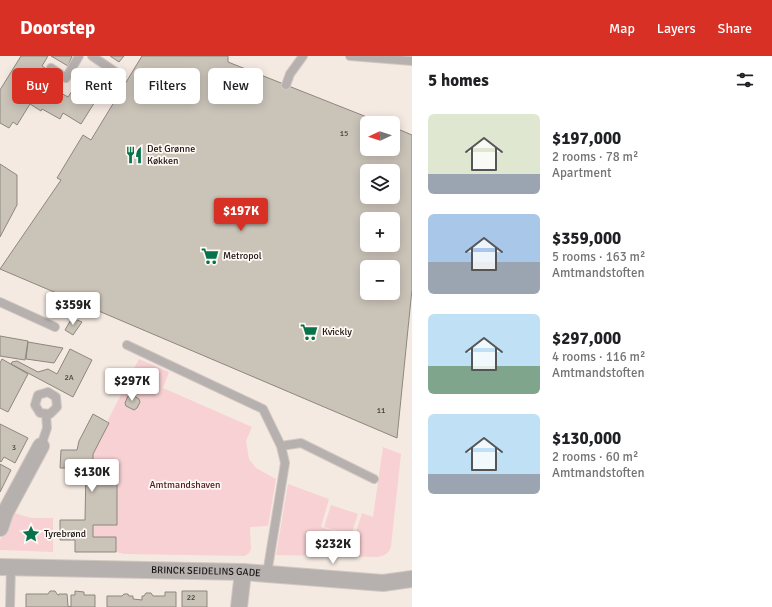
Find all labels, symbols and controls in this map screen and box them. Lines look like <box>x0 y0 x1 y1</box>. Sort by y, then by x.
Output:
text: Doorstep <box>20 16 95 40</box>
text: Map <box>609 20 635 37</box>
text: Layers <box>657 20 696 37</box>
text: Share <box>718 20 752 37</box>
chip: Buy <box>12 68 63 104</box>
chip: Rent <box>71 68 126 104</box>
chip: Filters <box>134 68 200 104</box>
chip: New <box>208 68 263 104</box>
icon: filters <box>734 69 756 91</box>
text: 5 homes <box>428 70 489 91</box>
north arrow <box>360 116 400 156</box>
map controls <box>360 116 400 300</box>
house number: 15 <box>340 128 348 138</box>
text: $197,000 <box>552 128 621 149</box>
icon: home <box>460 130 508 178</box>
place label: Det Grønne Køkken <box>147 143 195 167</box>
restaurant icon: Det Grønne Køkken <box>124 145 144 165</box>
text: 2 rooms · 78 m² <box>552 149 638 165</box>
button: layers <box>360 164 400 204</box>
text: Apartment <box>552 165 612 181</box>
pin: $197K <box>213 198 269 232</box>
text: $197K <box>223 203 259 219</box>
button: + <box>360 212 400 252</box>
text: $359,000 <box>552 228 621 249</box>
icon: home <box>460 230 508 278</box>
supermarket icon: Metropol <box>200 246 220 266</box>
text: 5 rooms · 163 m² <box>552 249 645 265</box>
place label: Metropol <box>223 250 262 262</box>
button: − <box>360 260 400 300</box>
text: Amtmandstoften <box>552 265 645 281</box>
pin: $359K <box>45 292 101 326</box>
text: $359K <box>55 297 91 313</box>
supermarket icon: Kvickly <box>299 322 319 342</box>
place label: Kvickly <box>322 326 352 338</box>
text: $297,000 <box>552 328 621 349</box>
icon: home <box>460 330 508 378</box>
text: 4 rooms · 116 m² <box>552 349 645 365</box>
text: Amtmandstoften <box>552 365 645 381</box>
pin: $297K <box>104 368 160 402</box>
house number: 2A <box>64 372 74 382</box>
text: $297K <box>114 373 150 389</box>
house number: 11 <box>377 405 385 415</box>
text: $130,000 <box>552 428 621 449</box>
icon: home <box>460 430 508 478</box>
house number: 3 <box>12 442 16 452</box>
text: 2 rooms · 60 m² <box>552 449 638 465</box>
pin: $130K <box>64 459 120 493</box>
text: $130K <box>74 464 110 480</box>
text: Amtmandstoften <box>552 465 645 481</box>
park label: Amtmandshaven <box>150 479 221 491</box>
place icon: Tyrebrønd <box>21 524 41 544</box>
place label: Tyrebrønd <box>44 528 86 540</box>
pin: $232K <box>305 531 361 565</box>
text: $232K <box>315 536 351 552</box>
street label: BRINCK SEIDELINS GADE <box>151 564 262 579</box>
house number: 22 <box>187 592 195 602</box>

